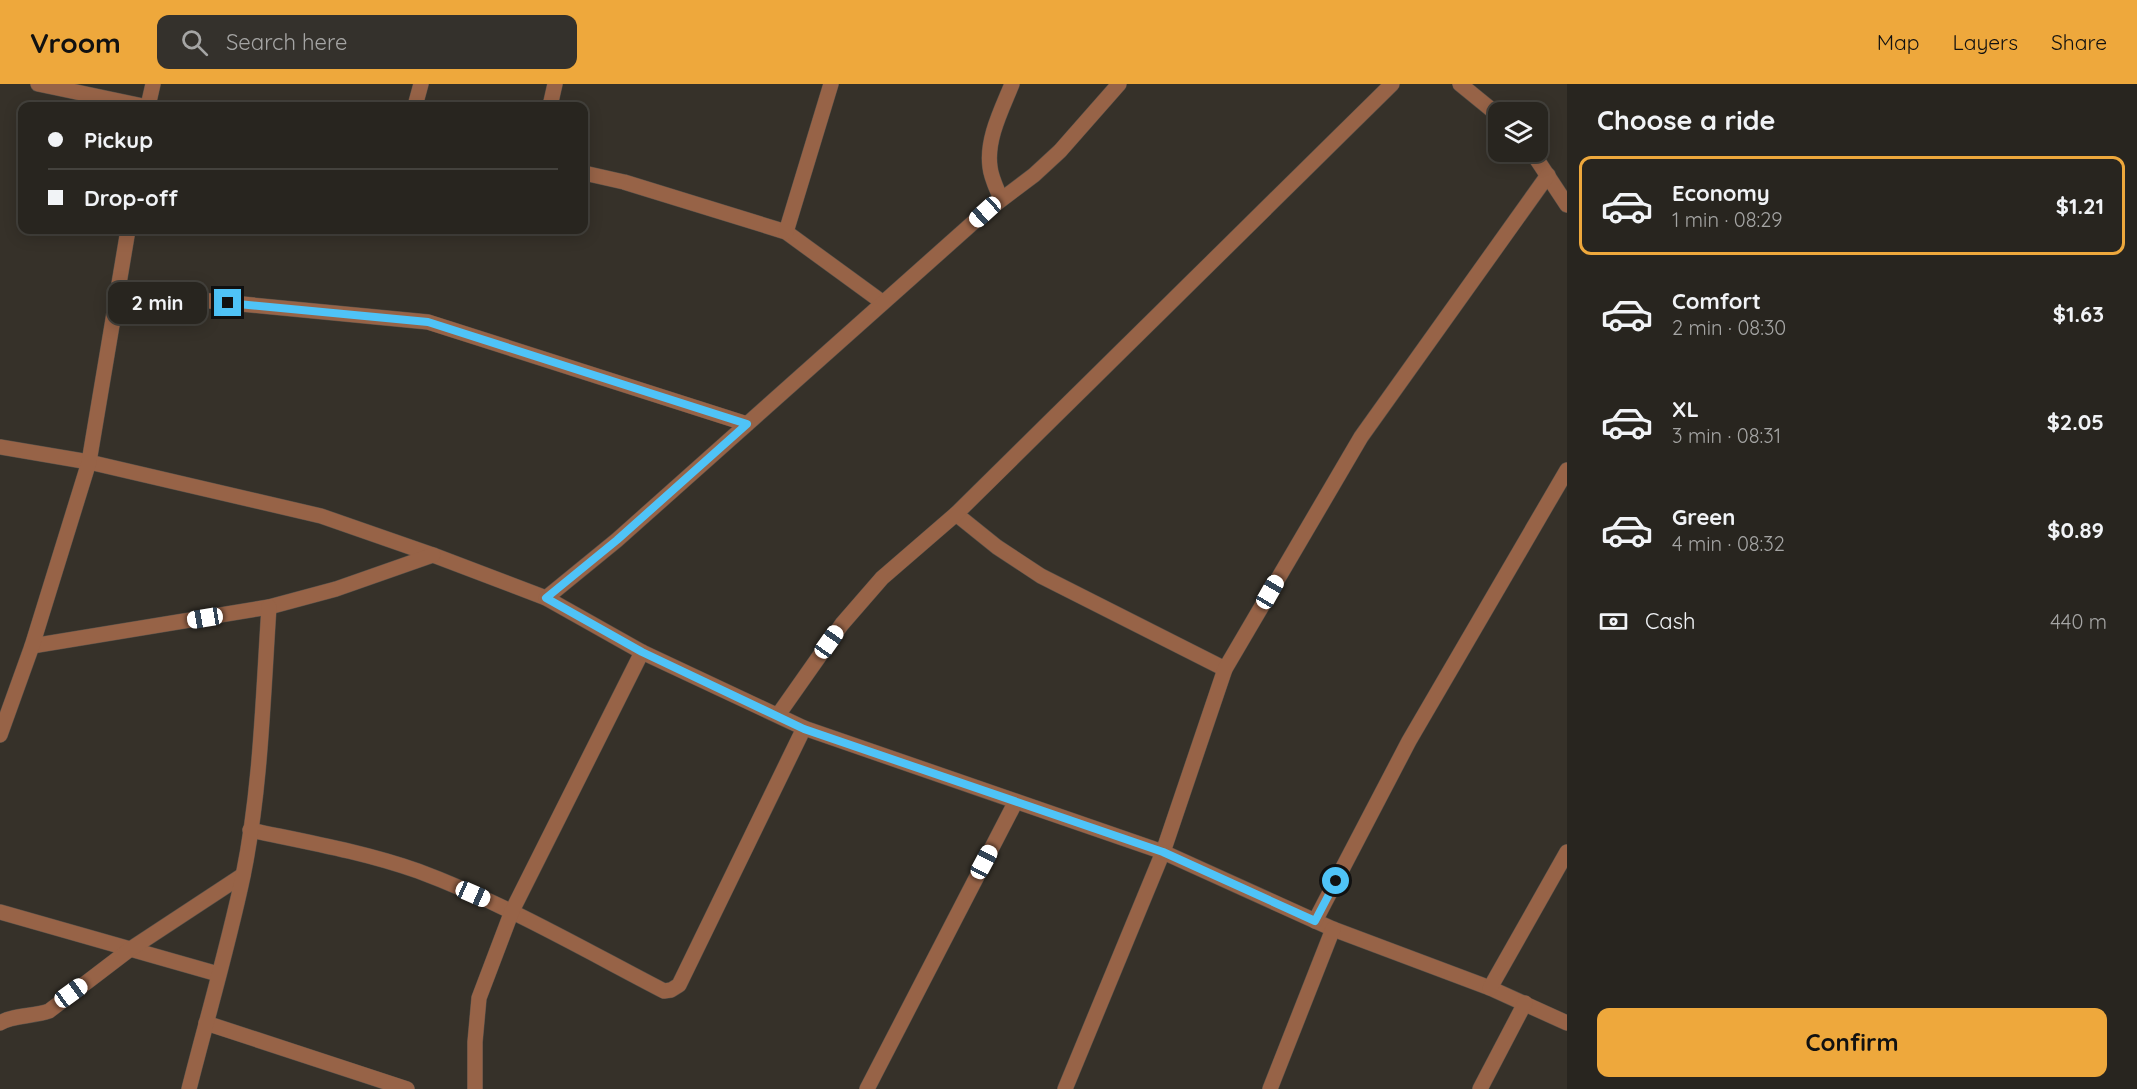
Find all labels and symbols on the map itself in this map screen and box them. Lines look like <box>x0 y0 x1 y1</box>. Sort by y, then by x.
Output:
car <box>966 193 1004 231</box>
callout: 2 min <box>108 282 207 324</box>
route end <box>214 289 241 316</box>
car <box>1253 572 1287 612</box>
car <box>186 606 224 630</box>
car <box>811 622 847 662</box>
car <box>968 842 1000 882</box>
route start <box>1322 867 1349 894</box>
car <box>453 878 493 910</box>
car <box>51 975 91 1011</box>

